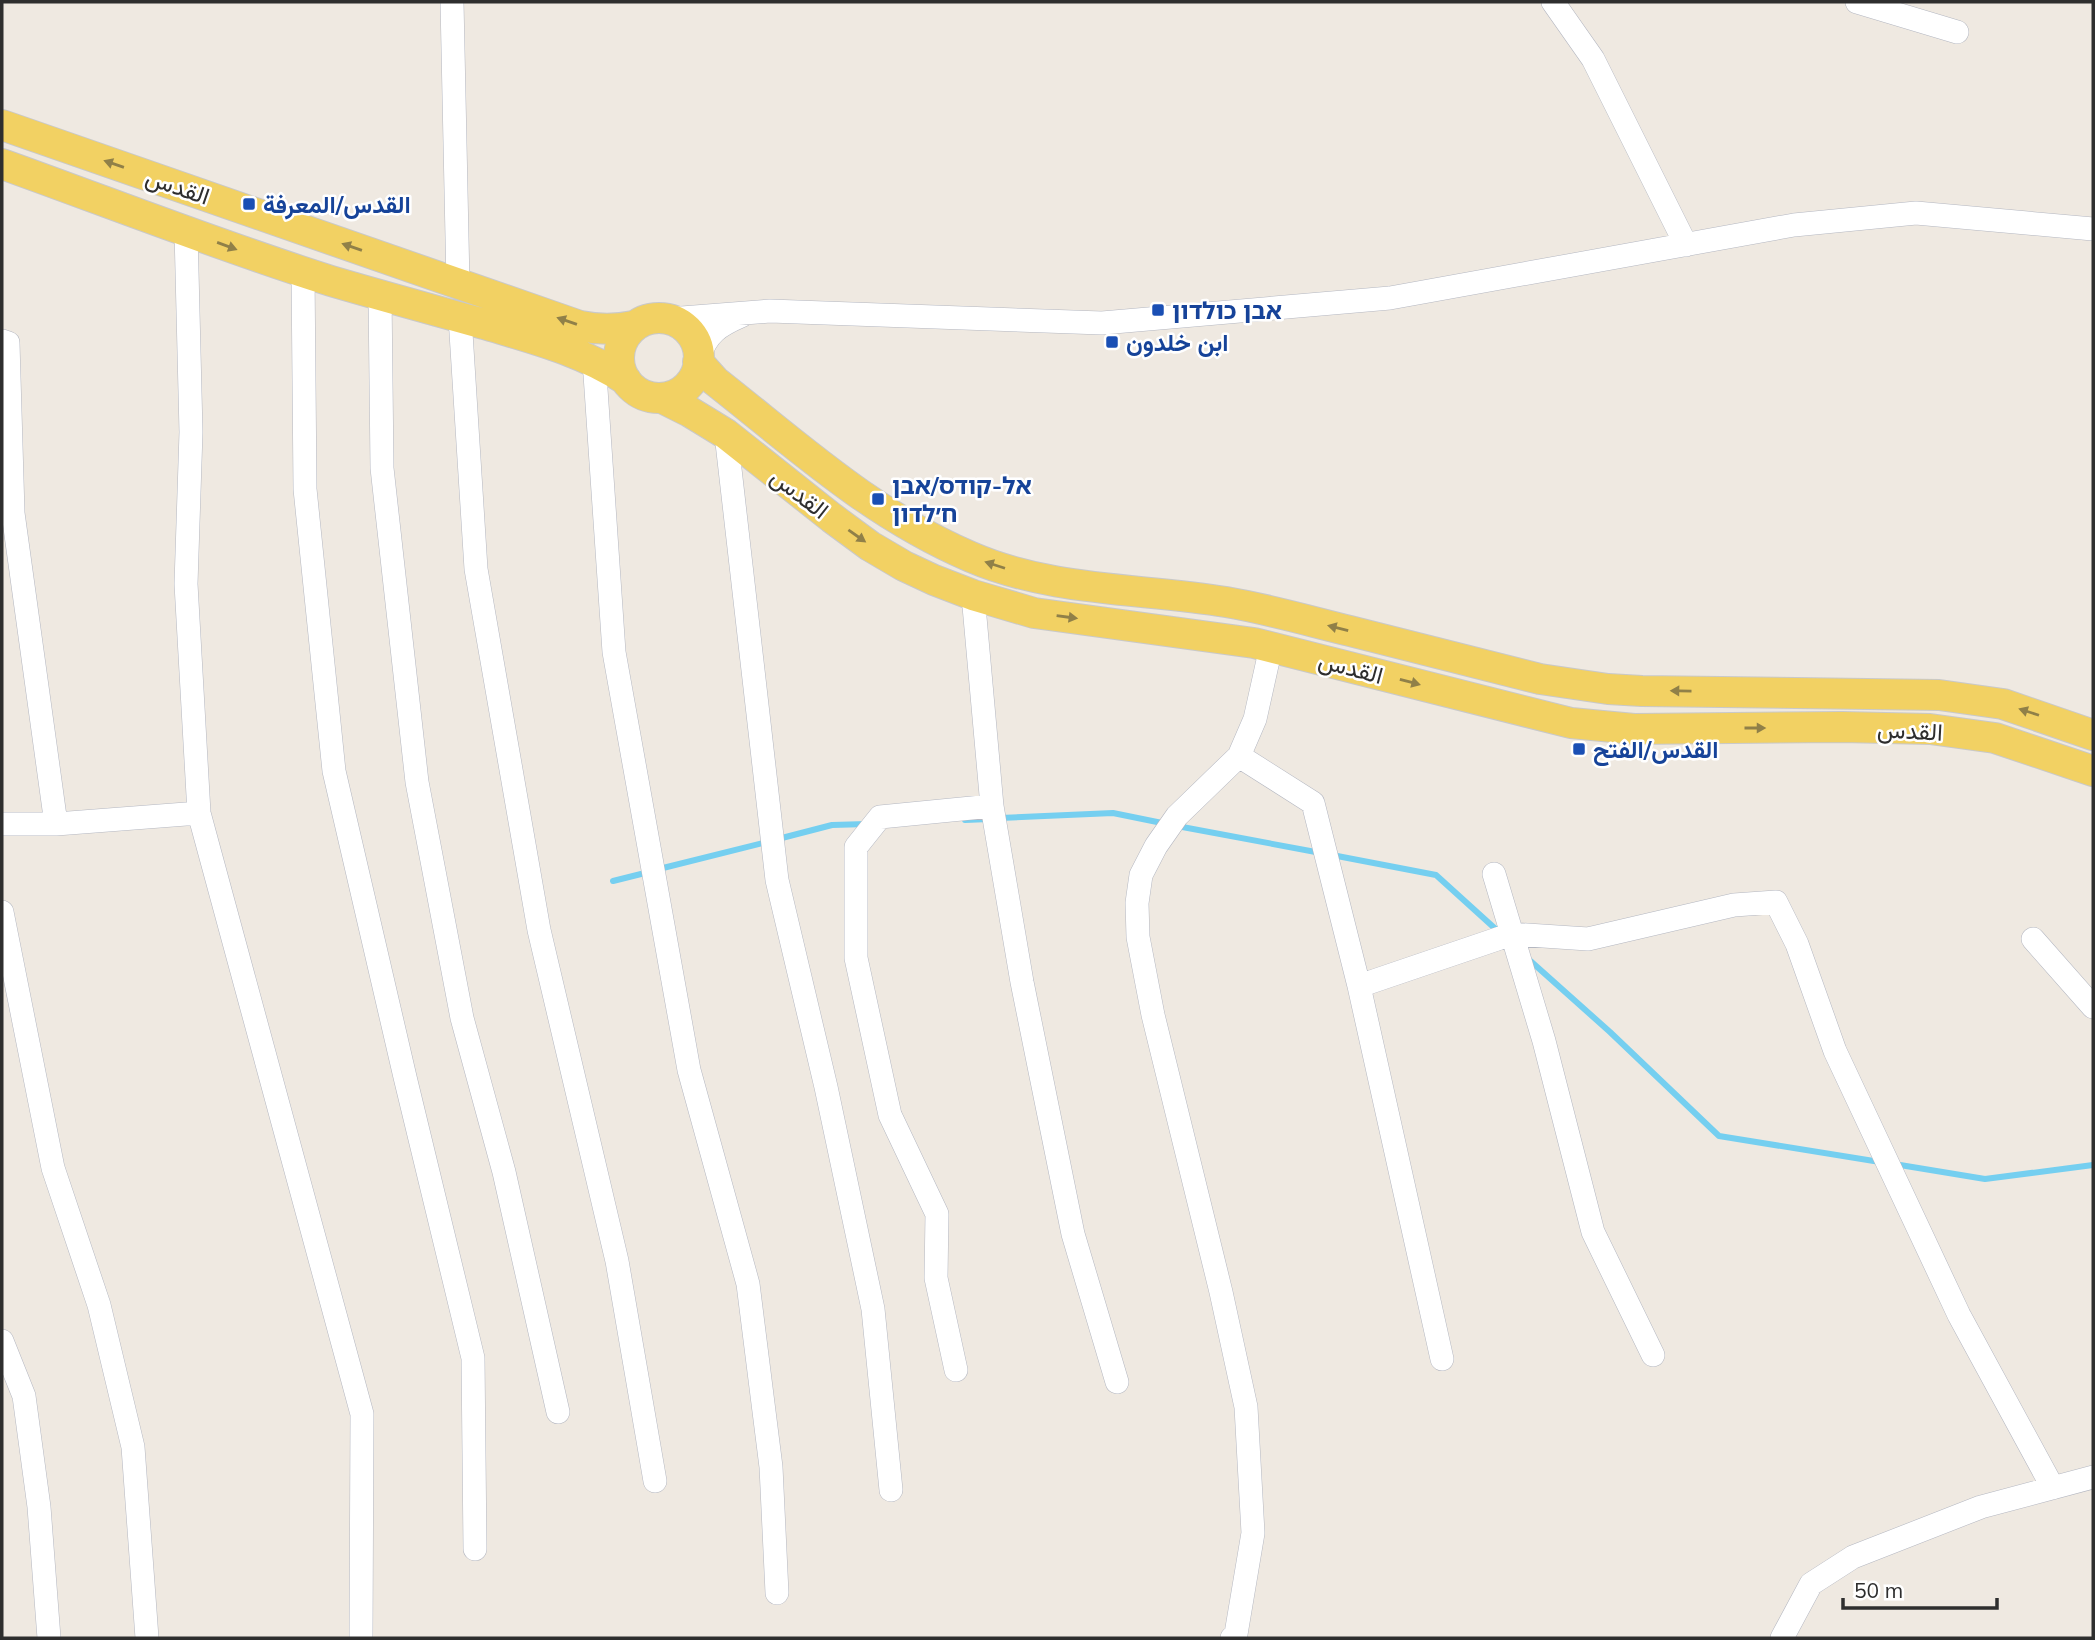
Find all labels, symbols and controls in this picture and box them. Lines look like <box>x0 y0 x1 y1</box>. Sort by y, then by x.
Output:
one-way arrow <box>104 158 125 169</box>
street label: القدس <box>142 161 214 211</box>
place label: القدس/المعرفة <box>263 189 411 220</box>
marker: القدس/المعرفة <box>241 196 257 212</box>
one-way arrow <box>217 241 238 252</box>
one-way arrow <box>342 241 363 252</box>
place label: אבן כולדון <box>1172 295 1282 325</box>
marker: אבן כולדון <box>1150 302 1166 318</box>
one-way arrow <box>557 315 578 326</box>
place label: ابن خلدون <box>1126 327 1228 358</box>
marker: ابن خلدون <box>1104 334 1120 350</box>
street label: القدس <box>765 461 835 525</box>
place label: אל-קודס/אבן ח׳לדון <box>892 470 1032 528</box>
marker: אל-קודס/אבן ח׳לדון <box>870 491 886 507</box>
one-way arrow <box>848 529 866 543</box>
one-way arrow <box>984 559 1005 570</box>
one-way arrow <box>1056 612 1078 623</box>
one-way arrow <box>1327 622 1349 633</box>
street label: القدس <box>1315 644 1387 690</box>
one-way arrow <box>1399 677 1421 688</box>
one-way arrow <box>1670 686 1692 697</box>
one-way arrow <box>2018 706 2039 717</box>
street label: القدس <box>1876 713 1944 747</box>
one-way arrow <box>1744 722 1766 734</box>
place label: القدس/الفتح <box>1593 734 1719 767</box>
marker: القدس/الفتح <box>1571 741 1587 757</box>
scale bar <box>1843 1566 1997 1610</box>
text: 50 m <box>1854 1577 1903 1603</box>

